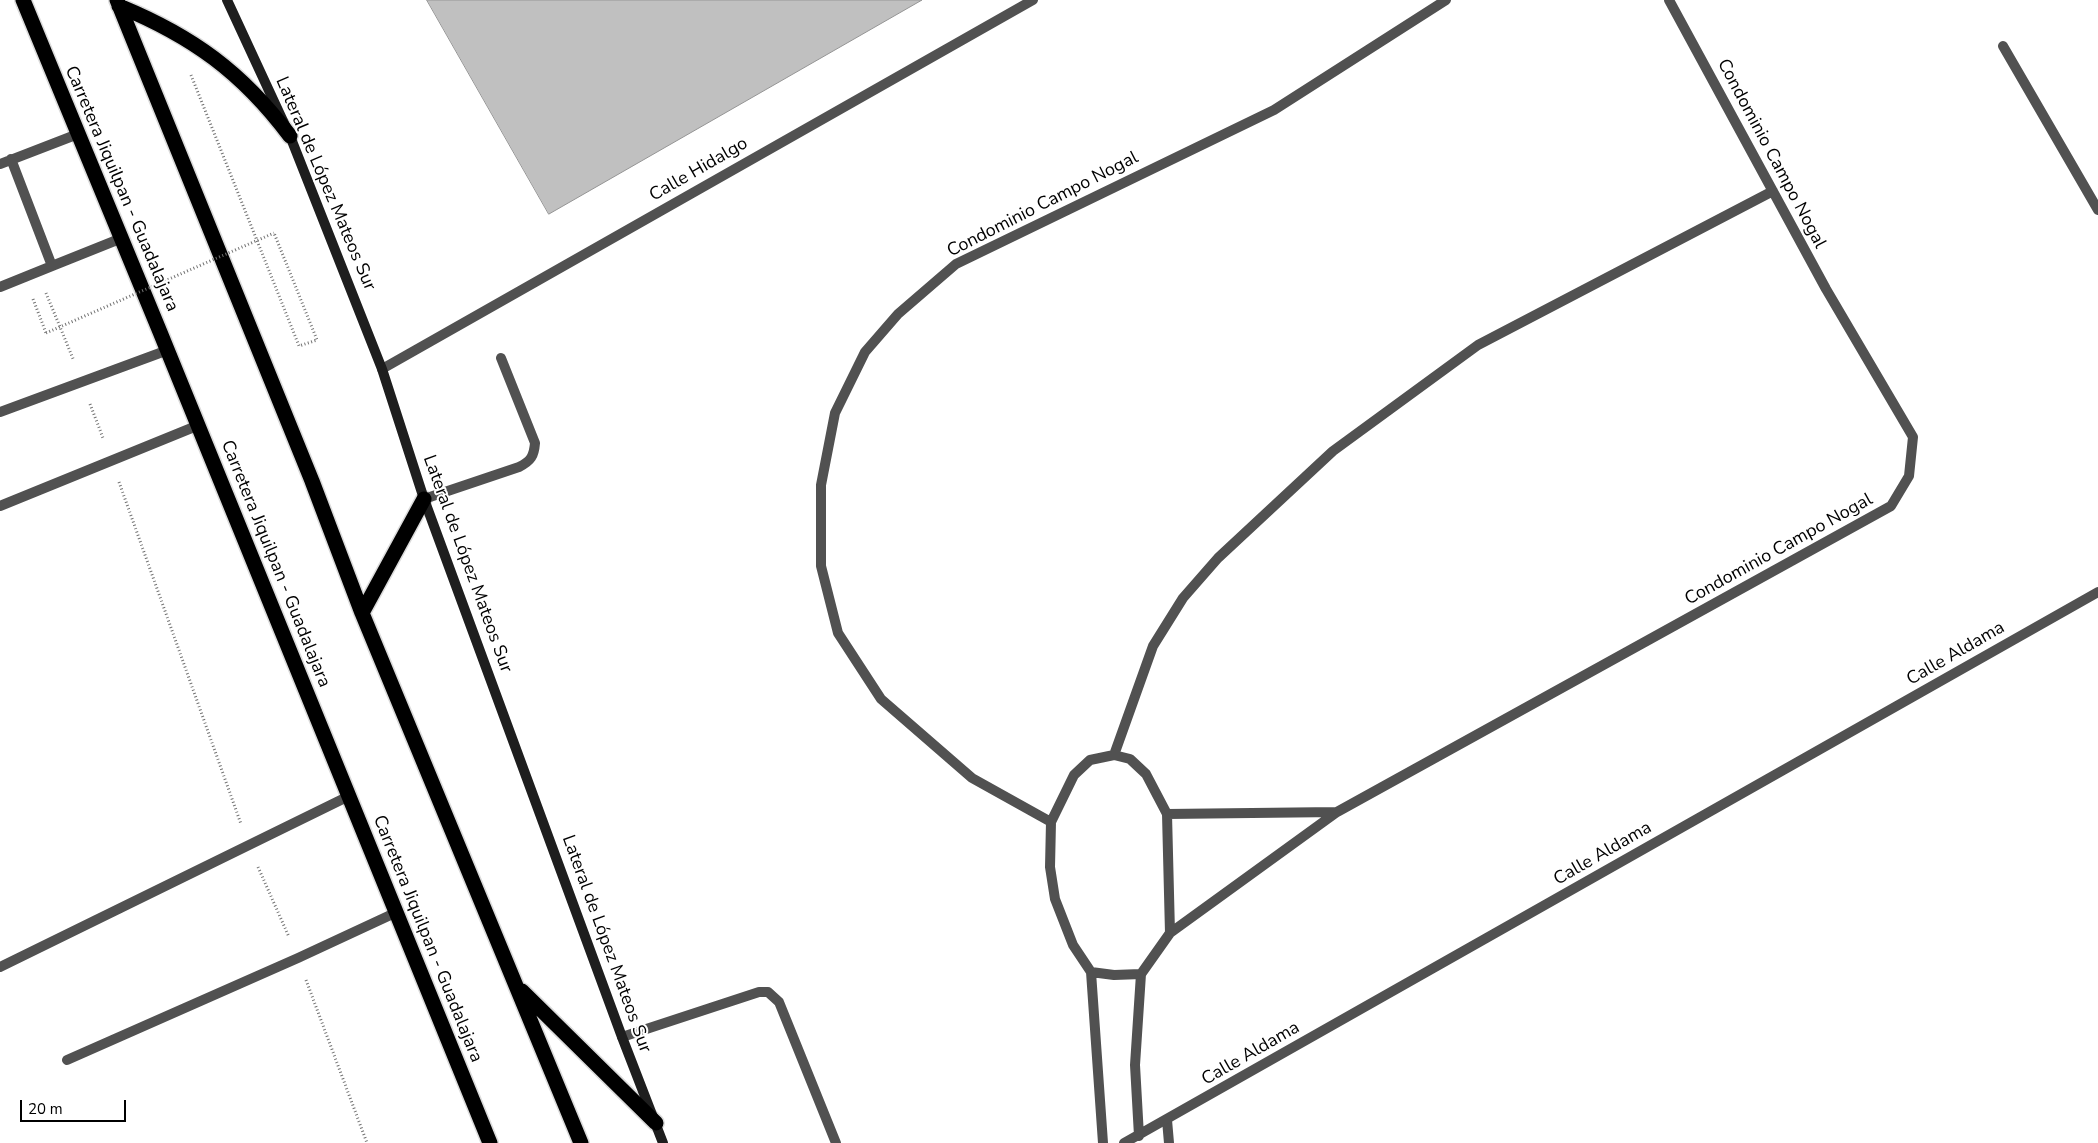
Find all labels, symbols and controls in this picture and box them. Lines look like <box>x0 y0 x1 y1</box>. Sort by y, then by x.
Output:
street label: Condominio Campo Nogal <box>1712 56 1830 252</box>
street label: Carretera Jiquilpan - Guadalajara <box>59 63 183 315</box>
street label: Lateral de López Mateos Sur <box>270 74 380 294</box>
street label: Calle Hidalgo <box>646 133 752 207</box>
street label: Condominio Campo Nogal <box>944 147 1142 263</box>
street label: Carretera Jiquilpan - Guadalajara <box>215 437 335 691</box>
street label: Lateral de López Mateos Sur <box>418 452 516 676</box>
street label: Condominio Campo Nogal <box>1681 489 1877 611</box>
street label: Calle Aldama <box>1903 617 2009 691</box>
street label: Carretera Jiquilpan - Guadalajara <box>367 812 487 1066</box>
street label: Calle Aldama <box>1550 817 1656 891</box>
street label: Lateral de López Mateos Sur <box>557 832 655 1056</box>
street label: Calle Aldama <box>1198 1017 1304 1091</box>
scale bar <box>22 1090 129 1122</box>
text: 20 m <box>28 1099 63 1119</box>

